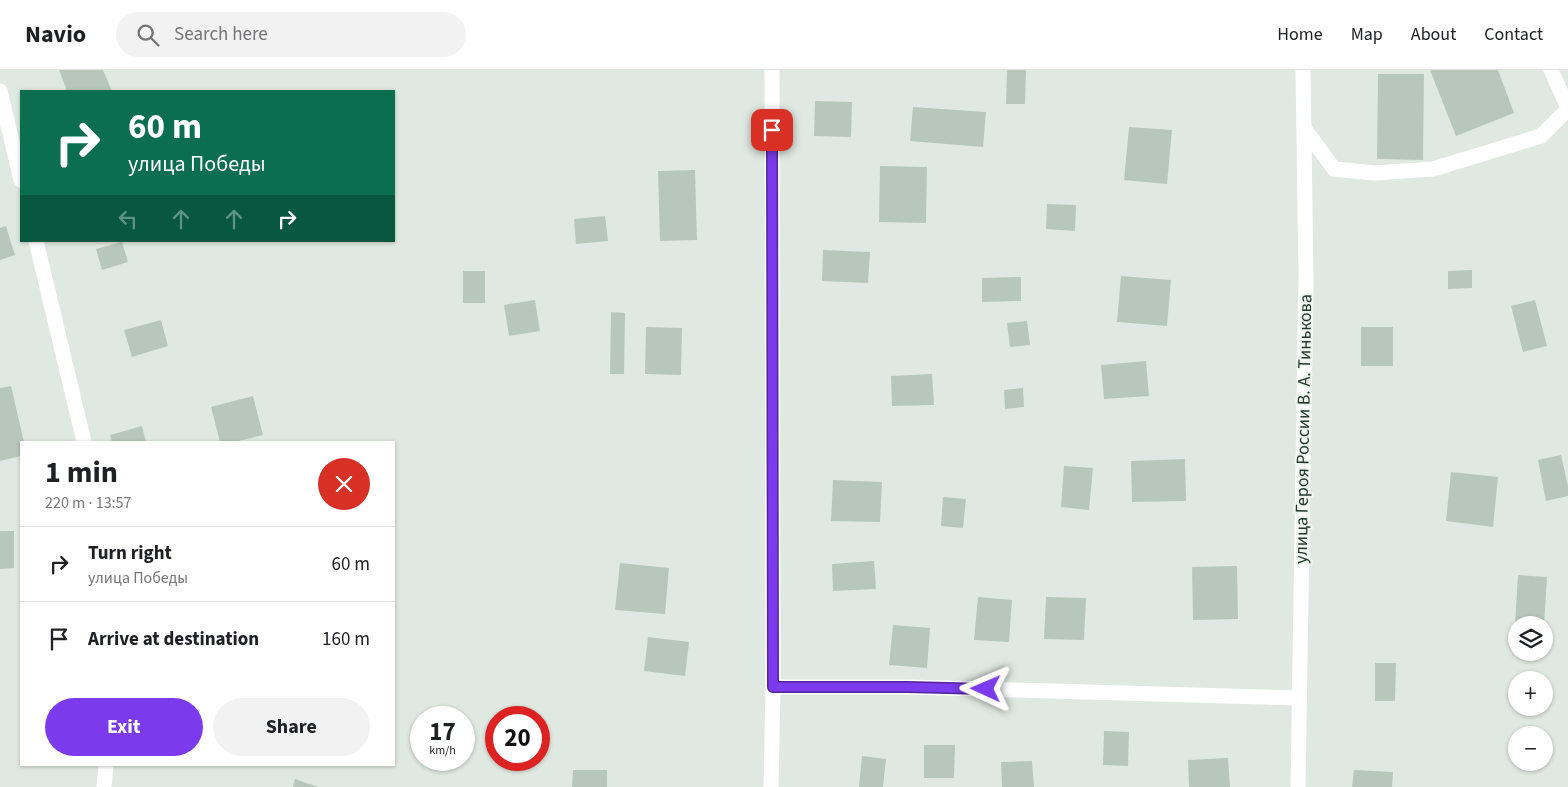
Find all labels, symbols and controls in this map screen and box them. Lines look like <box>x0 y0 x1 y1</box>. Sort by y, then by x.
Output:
search box <box>116 12 466 57</box>
text: Navio <box>25 17 86 52</box>
icon: search <box>134 21 162 49</box>
text: Search here <box>174 21 268 48</box>
text: Home <box>1277 22 1323 47</box>
text: Map <box>1351 22 1383 47</box>
text: About <box>1411 22 1456 47</box>
text: Contact <box>1484 22 1543 47</box>
text: 60 m <box>128 102 202 152</box>
pin <box>751 109 793 151</box>
icon: right <box>45 110 110 175</box>
icon: arrive <box>758 116 786 144</box>
text: улица Победы <box>128 148 266 180</box>
icon: left <box>114 205 142 233</box>
icon: ahead <box>167 205 195 233</box>
icon: ahead <box>220 205 248 233</box>
icon: right <box>273 205 301 233</box>
street label: улица Героя России В. А. Тинькова <box>1289 294 1318 564</box>
text: 1 min <box>45 451 118 494</box>
button: close <box>318 458 370 510</box>
text: 220 m · 13:57 <box>45 492 132 514</box>
text: Turn right <box>88 540 172 567</box>
icon: right <box>45 550 73 578</box>
text: 60 m <box>332 551 370 578</box>
text: улица Победы <box>88 567 188 589</box>
map controls <box>1508 616 1553 771</box>
button: layers <box>1508 616 1553 661</box>
icon: arrive <box>45 625 73 653</box>
text: Arrive at destination <box>88 626 259 653</box>
text: 160 m <box>322 626 370 653</box>
position arrow <box>959 662 1011 714</box>
button: + <box>1508 671 1553 716</box>
button: Exit <box>45 698 203 756</box>
button: Share <box>213 698 370 756</box>
speed limit sign: 20 <box>485 706 550 771</box>
text: 17 <box>429 714 456 750</box>
button: − <box>1508 726 1553 771</box>
text: km/h <box>429 742 456 759</box>

